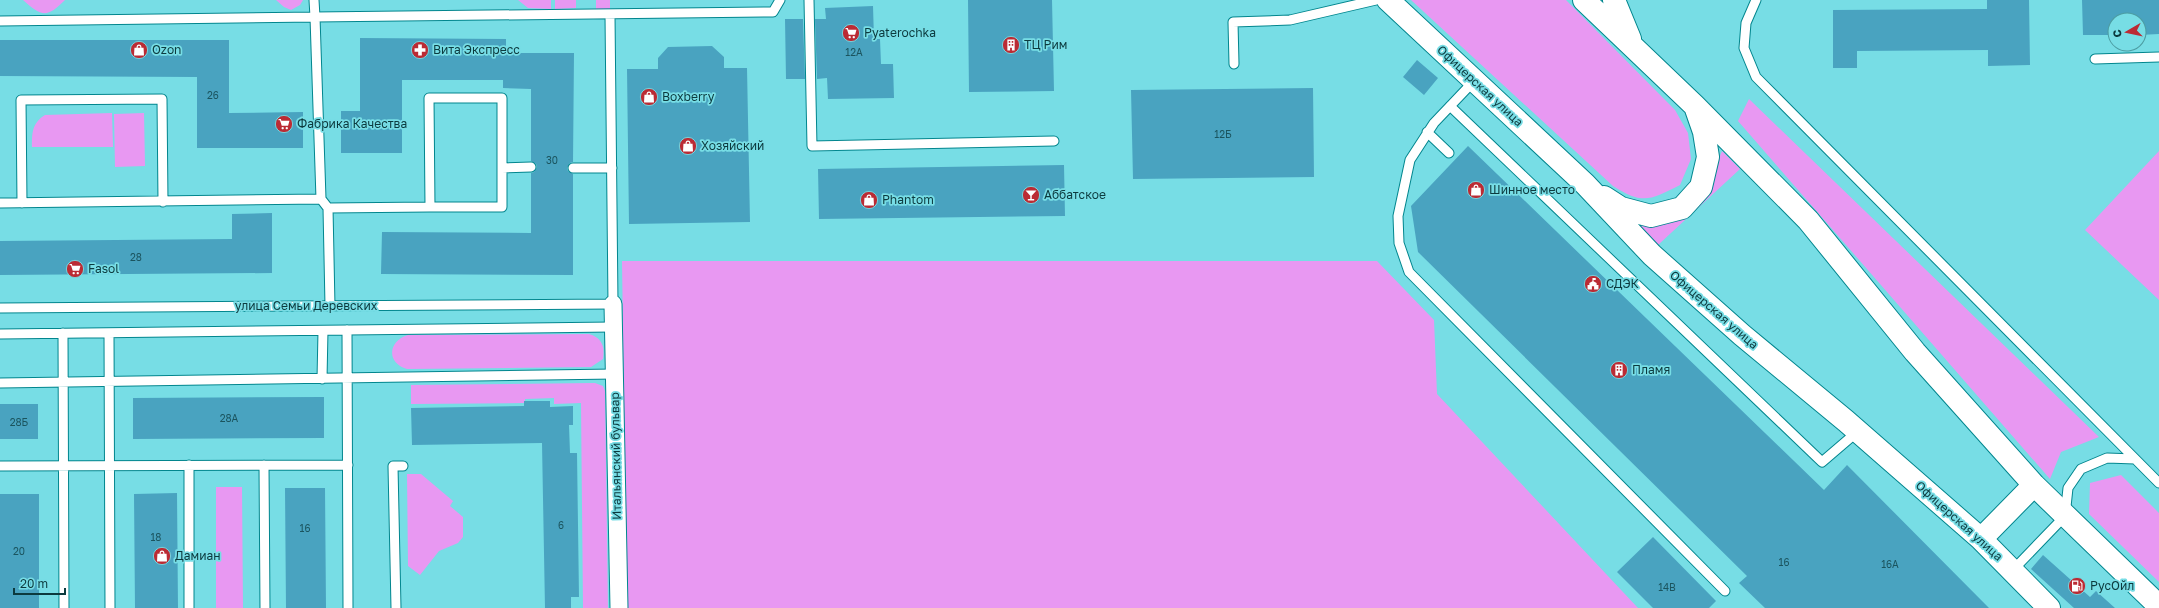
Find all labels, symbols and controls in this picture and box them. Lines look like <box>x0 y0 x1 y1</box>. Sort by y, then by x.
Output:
north arrow <box>2107 12 2147 52</box>
supermarket icon: Pyaterochka <box>841 23 861 43</box>
place label: Pyaterochka <box>864 25 936 40</box>
text: С <box>2110 29 2124 39</box>
building icon: ТЦ Рим <box>1001 35 1021 55</box>
place label: ТЦ Рим <box>1024 37 1067 52</box>
shop icon: Ozon <box>129 40 149 60</box>
pharmacy icon: Вита Экспресс <box>410 40 430 60</box>
place label: Ozon <box>152 42 181 57</box>
place label: Вита Экспресс <box>433 42 520 57</box>
street label: Офицерская улица <box>1434 42 1526 129</box>
house number: 12А <box>845 46 863 58</box>
shop icon: Boxberry <box>639 87 659 107</box>
house number: 26 <box>207 89 219 101</box>
place label: Boxberry <box>662 89 715 104</box>
supermarket icon: Фабрика Качества <box>274 114 294 134</box>
place label: Фабрика Качества <box>297 116 407 131</box>
house number: 12Б <box>1214 128 1232 140</box>
shop icon: Хозяйский <box>678 136 698 156</box>
place label: Хозяйский <box>701 138 764 153</box>
house number: 30 <box>546 154 558 166</box>
shop icon: Шинное место <box>1466 180 1486 200</box>
place label: Шинное место <box>1489 182 1575 197</box>
bar icon: Аббатское <box>1021 185 1041 205</box>
place label: Аббатское <box>1044 187 1106 202</box>
shop icon: Phantom <box>859 190 879 210</box>
place label: Phantom <box>882 192 934 207</box>
house number: 28 <box>130 251 142 263</box>
supermarket icon: Fasol <box>65 259 85 279</box>
place label: Fasol <box>88 261 119 276</box>
street label: Офицерская улица <box>1667 267 1762 352</box>
public building icon: СДЭК <box>1583 274 1603 294</box>
place label: СДЭК <box>1606 276 1640 291</box>
street label: улица Семьи Деревских <box>235 298 378 313</box>
building icon: Пламя <box>1609 360 1629 380</box>
place label: Пламя <box>1632 362 1670 377</box>
street label: Итальянский бульвар <box>607 392 624 520</box>
house number: 28А <box>220 412 239 424</box>
house number: 28Б <box>10 416 29 428</box>
street label: Офицерская улица <box>1913 478 2006 564</box>
house number: 6 <box>558 519 564 531</box>
house number: 16 <box>300 522 310 534</box>
house number: 18 <box>151 531 161 543</box>
house number: 20 <box>13 545 25 557</box>
shop icon: Дамиан <box>152 546 172 566</box>
place label: Дамиан <box>175 548 221 563</box>
house number: 16 <box>1779 556 1789 568</box>
house number: 16А <box>1881 558 1899 570</box>
scale bar <box>14 570 65 596</box>
text: 20 m <box>20 576 48 591</box>
fuel station icon: РусОйл <box>2067 576 2087 596</box>
place label: РусОйл <box>2090 578 2134 593</box>
house number: 14В <box>1658 581 1676 593</box>

